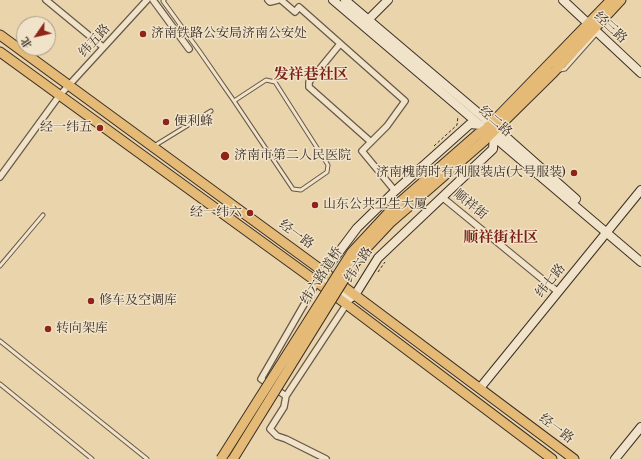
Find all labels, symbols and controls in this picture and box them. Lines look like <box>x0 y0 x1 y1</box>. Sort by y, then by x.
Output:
street label: 经三路 <box>590 9 630 47</box>
north arrow <box>16 16 56 56</box>
street label: 纬五路 <box>76 21 114 61</box>
place label: 济南铁路公安局济南公安处 <box>151 26 307 42</box>
marker: 济南铁路公安局济南公安处 <box>138 29 148 39</box>
text: 北 <box>18 34 36 51</box>
district label: 发祥巷社区 <box>274 66 348 84</box>
street label: 经二路 <box>475 103 515 141</box>
place label: 便利蜂 <box>174 114 213 130</box>
marker: 便利蜂 <box>161 117 171 127</box>
place label: 经一纬五 <box>40 120 92 136</box>
marker: 经一纬五 <box>95 123 105 133</box>
place label: 济南市第二人民医院 <box>234 148 351 164</box>
marker: 济南市第二人民医院 <box>219 150 231 162</box>
place label: 济南槐荫时有利服装店(大号服装) <box>376 165 566 181</box>
marker: 济南槐荫时有利服装店(大号服装) <box>569 168 579 178</box>
street label: 顺祥街 <box>450 187 490 223</box>
place label: 山东公共卫生大厦 <box>323 197 427 213</box>
marker: 山东公共卫生大厦 <box>310 200 320 210</box>
place label: 经一纬六 <box>190 205 242 221</box>
marker: 经一纬六 <box>245 208 255 218</box>
street label: 经一路 <box>276 217 316 253</box>
district label: 顺祥街社区 <box>464 229 538 247</box>
street label: 纬六路道桥 <box>298 244 346 308</box>
street label: 纬六路 <box>342 244 376 286</box>
street label: 纬七路 <box>533 261 569 301</box>
place label: 修车及空调库 <box>99 293 177 309</box>
marker: 修车及空调库 <box>86 296 96 306</box>
place label: 转向架库 <box>56 321 108 337</box>
marker: 转向架库 <box>43 324 53 334</box>
street label: 经一路 <box>536 411 576 447</box>

